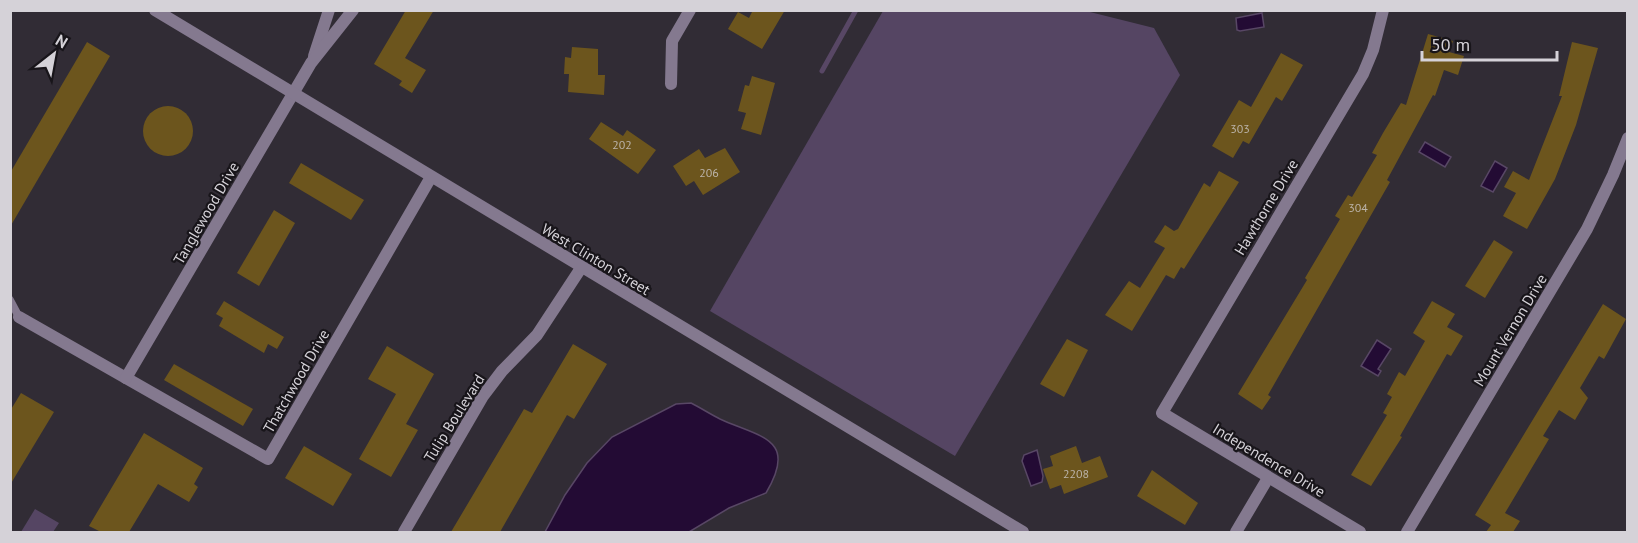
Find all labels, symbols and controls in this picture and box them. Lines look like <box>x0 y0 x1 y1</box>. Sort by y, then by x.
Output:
north arrow <box>24 24 84 84</box>
scale bar <box>1422 24 1557 62</box>
text: N <box>52 30 71 52</box>
text: 50 m <box>1431 33 1470 56</box>
house number: 303 <box>1230 121 1250 136</box>
house number: 202 <box>612 137 632 152</box>
street label: Hawthorne Drive <box>1230 156 1302 258</box>
street label: Tanglewood Drive <box>169 158 243 268</box>
house number: 206 <box>699 165 719 180</box>
house number: 304 <box>1348 200 1368 215</box>
street label: West Clinton Street <box>538 219 654 299</box>
street label: Mount Vernon Drive <box>1469 271 1551 389</box>
street label: Thatchwood Drive <box>259 326 333 436</box>
street label: Tulip Boulevard <box>420 371 488 465</box>
street label: Independence Drive <box>1209 419 1329 501</box>
house number: 2208 <box>1063 466 1089 481</box>

